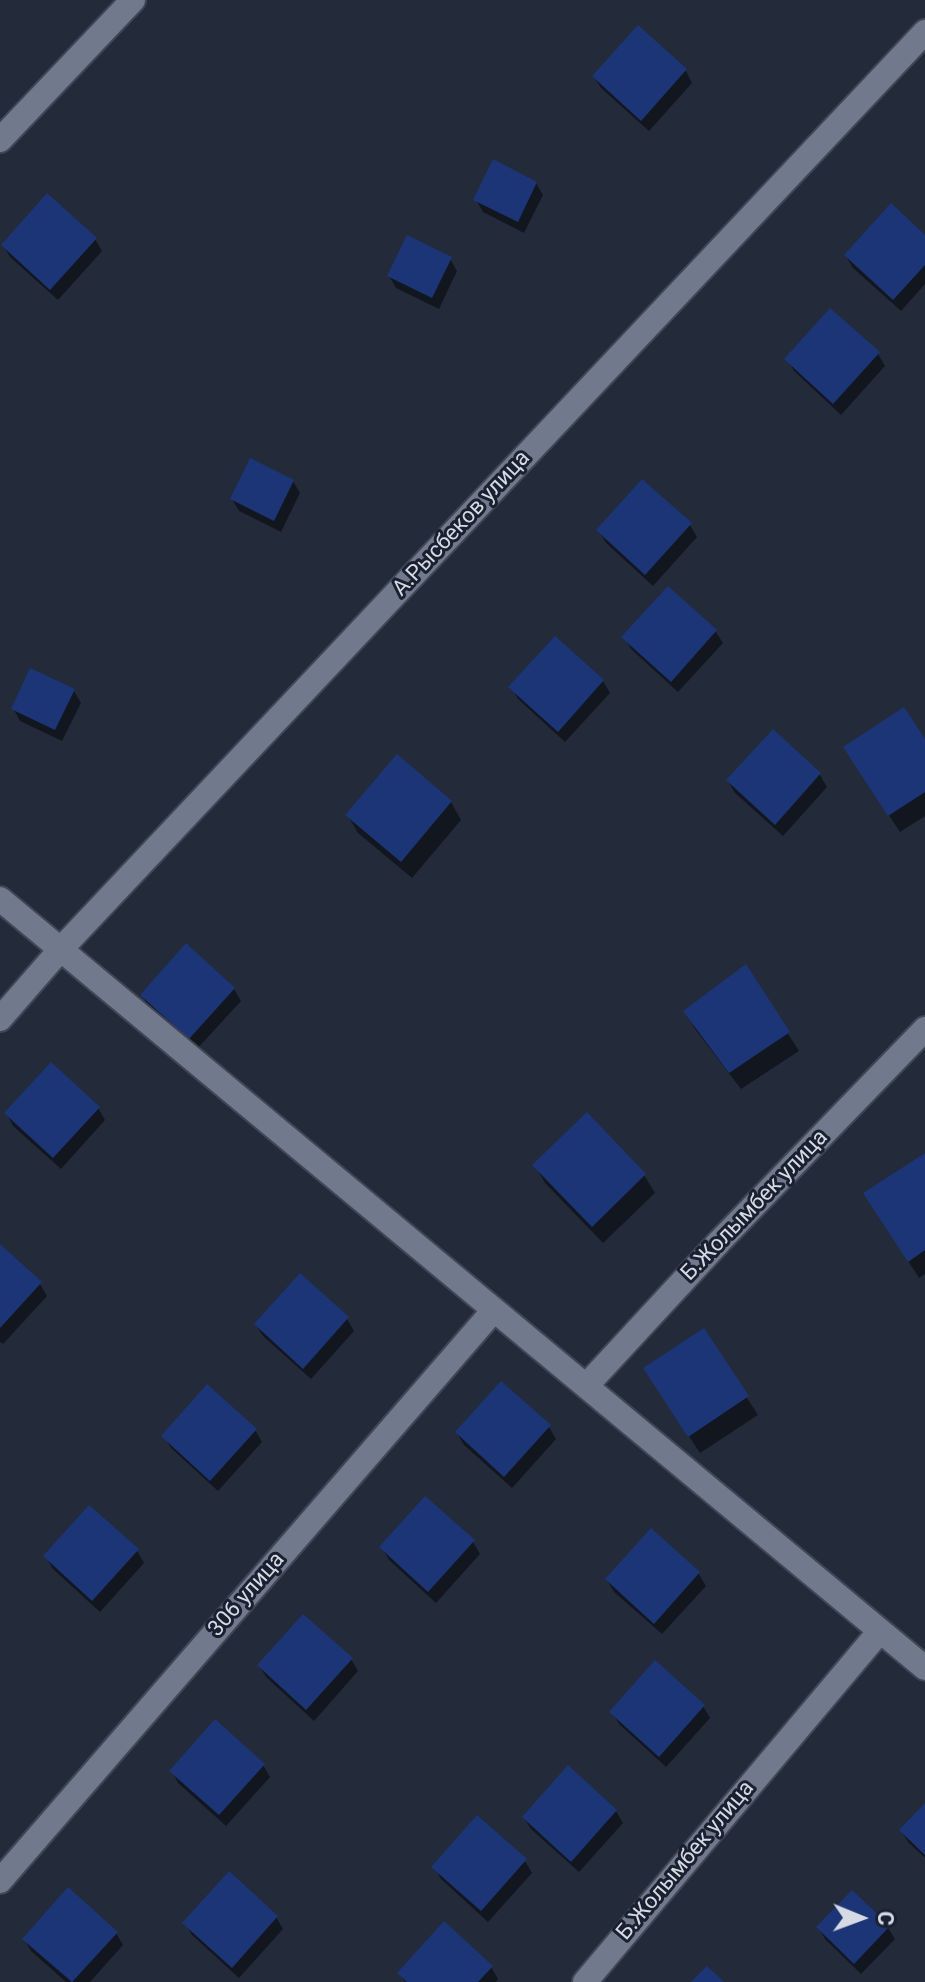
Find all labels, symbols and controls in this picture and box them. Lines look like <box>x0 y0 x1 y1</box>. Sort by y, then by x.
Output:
street label: А.Рысбеков улица <box>388 446 536 602</box>
street label: Б.Жолымбек улица <box>676 1125 834 1287</box>
street label: 306 улица <box>203 1547 291 1643</box>
street label: Б.Жолымбек улица <box>612 1776 760 1946</box>
north arrow <box>821 1878 901 1958</box>
text: С <box>873 1911 898 1926</box>

